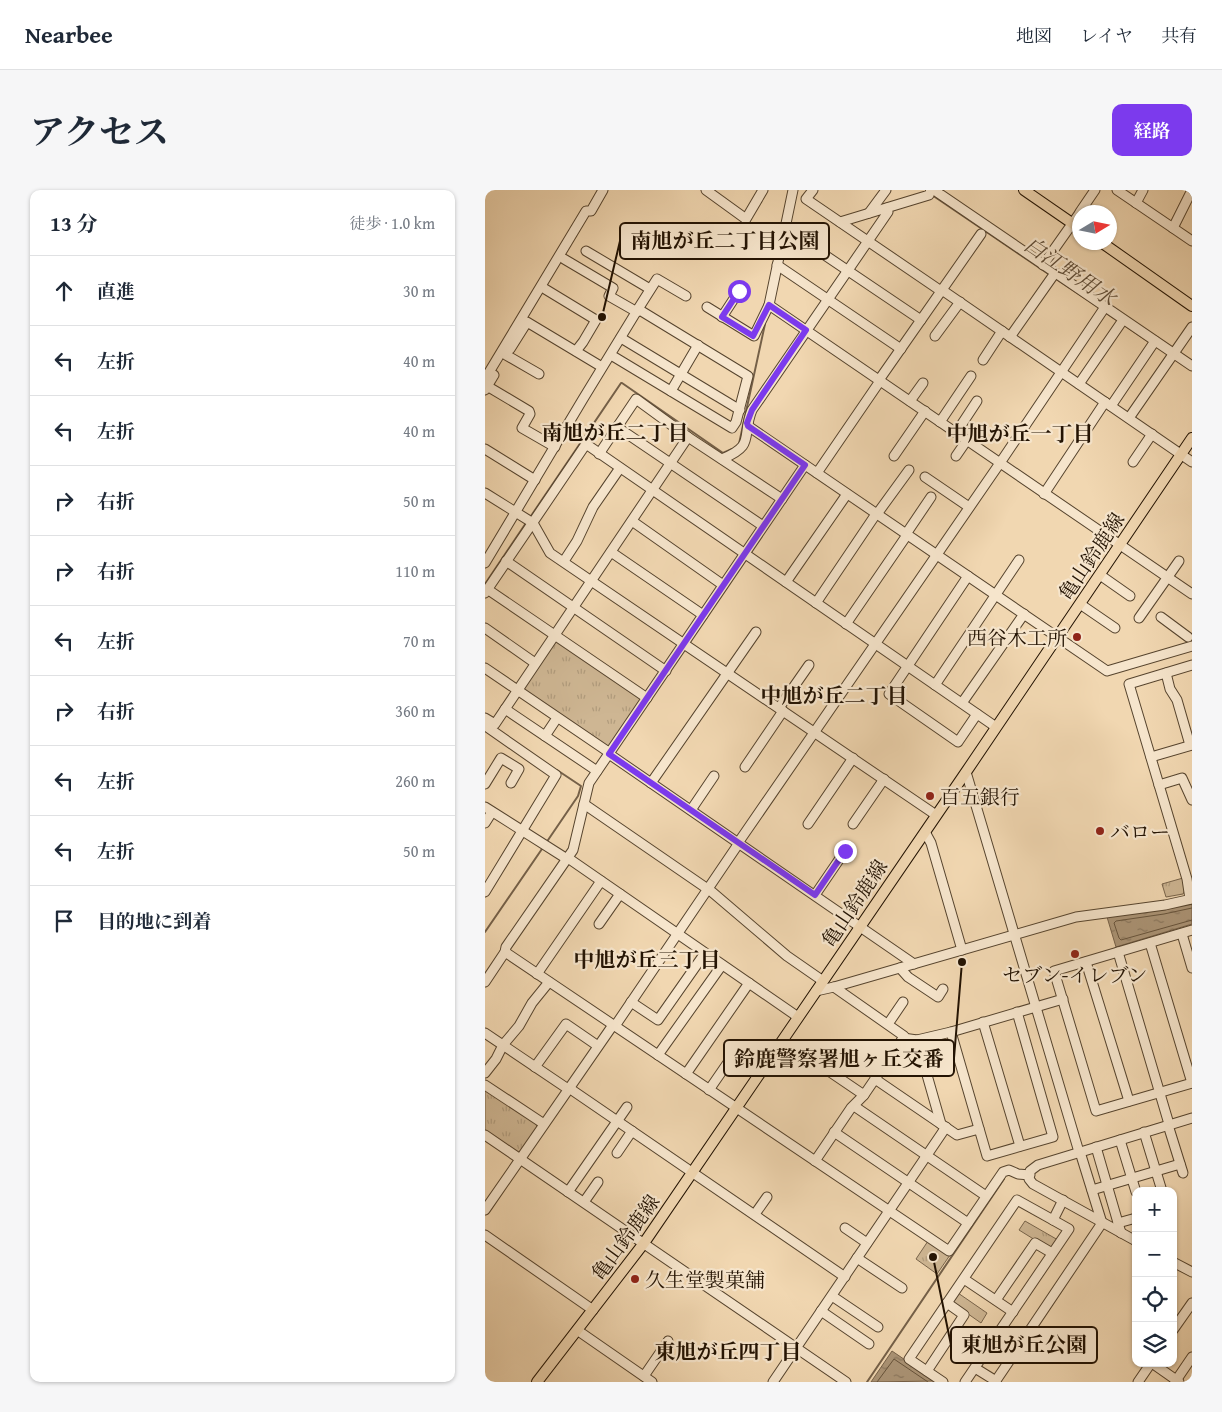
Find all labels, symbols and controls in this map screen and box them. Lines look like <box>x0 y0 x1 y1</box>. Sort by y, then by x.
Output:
text: Nearbee <box>25 17 113 52</box>
text: 地図 <box>1016 22 1052 49</box>
text: レイヤ <box>1080 22 1133 49</box>
text: 共有 <box>1161 22 1197 49</box>
button: 経路 <box>1112 104 1192 156</box>
text: アクセス <box>30 106 169 157</box>
north arrow <box>1072 205 1117 250</box>
text: 13 分 <box>50 208 97 239</box>
text: 徒歩 · 1.0 km <box>349 211 435 235</box>
callout: 南旭が丘二丁目公園 <box>620 223 829 259</box>
text: 南旭が丘二丁目公園 <box>631 225 820 256</box>
water label: 白江野用水 <box>1018 229 1124 314</box>
icon: ahead <box>50 277 78 305</box>
text: 直進 <box>97 277 135 305</box>
text: 30 m <box>403 279 435 303</box>
route start <box>728 280 751 303</box>
icon: left <box>50 347 78 375</box>
text: 左折 <box>97 347 135 375</box>
text: 40 m <box>403 349 435 373</box>
icon: left <box>50 417 78 445</box>
text: 左折 <box>97 417 135 445</box>
district label: 南旭が丘二丁目 <box>542 417 689 448</box>
district label: 中旭が丘一丁目 <box>947 418 1094 449</box>
text: 40 m <box>403 419 435 443</box>
icon: right <box>50 487 78 515</box>
text: 右折 <box>97 487 135 515</box>
text: 50 m <box>403 489 435 513</box>
street label: 亀山鈴鹿線 <box>1051 506 1131 606</box>
icon: right <box>50 557 78 585</box>
text: 右折 <box>97 557 135 585</box>
text: 110 m <box>395 559 435 583</box>
place label: 西谷木工所 <box>967 623 1067 652</box>
icon: left <box>50 627 78 655</box>
text: 左折 <box>97 627 135 655</box>
text: 70 m <box>403 629 435 653</box>
marker: 西谷木工所 <box>1071 631 1083 643</box>
district label: 中旭が丘二丁目 <box>761 680 908 711</box>
icon: right <box>50 697 78 725</box>
text: 右折 <box>97 697 135 725</box>
text: 360 m <box>395 699 435 723</box>
icon: left <box>50 767 78 795</box>
text: 左折 <box>97 767 135 795</box>
text: 260 m <box>395 769 435 793</box>
place label: 百五銀行 <box>940 782 1020 811</box>
marker: 百五銀行 <box>924 790 936 802</box>
place label: バロー <box>1110 817 1170 846</box>
marker: バロー <box>1094 825 1106 837</box>
icon: left <box>50 837 78 865</box>
text: 左折 <box>97 837 135 865</box>
text: 50 m <box>403 839 435 863</box>
route end <box>834 840 857 863</box>
street label: 亀山鈴鹿線 <box>814 853 894 953</box>
icon: arrive <box>50 907 78 935</box>
text: 目的地に到着 <box>97 907 211 935</box>
district label: 中旭が丘三丁目 <box>574 944 721 975</box>
marker: セブン-イレブン <box>1069 948 1081 960</box>
place label: セブン-イレブン <box>1002 960 1148 989</box>
callout: 鈴鹿警察署旭ヶ丘交番 <box>724 1040 954 1076</box>
text: 鈴鹿警察署旭ヶ丘交番 <box>734 1043 944 1074</box>
map controls <box>1132 1187 1177 1367</box>
button: + <box>1132 1187 1177 1232</box>
street label: 亀山鈴鹿線 <box>584 1188 666 1286</box>
button: − <box>1132 1232 1177 1277</box>
place label: 久生堂製菓舗 <box>645 1265 765 1294</box>
marker: 久生堂製菓舗 <box>629 1273 641 1285</box>
button: locate <box>1132 1277 1177 1322</box>
button: layers <box>1132 1322 1177 1367</box>
callout: 東旭が丘公園 <box>951 1327 1097 1363</box>
text: 東旭が丘公園 <box>961 1329 1087 1360</box>
district label: 東旭が丘四丁目 <box>655 1336 802 1367</box>

